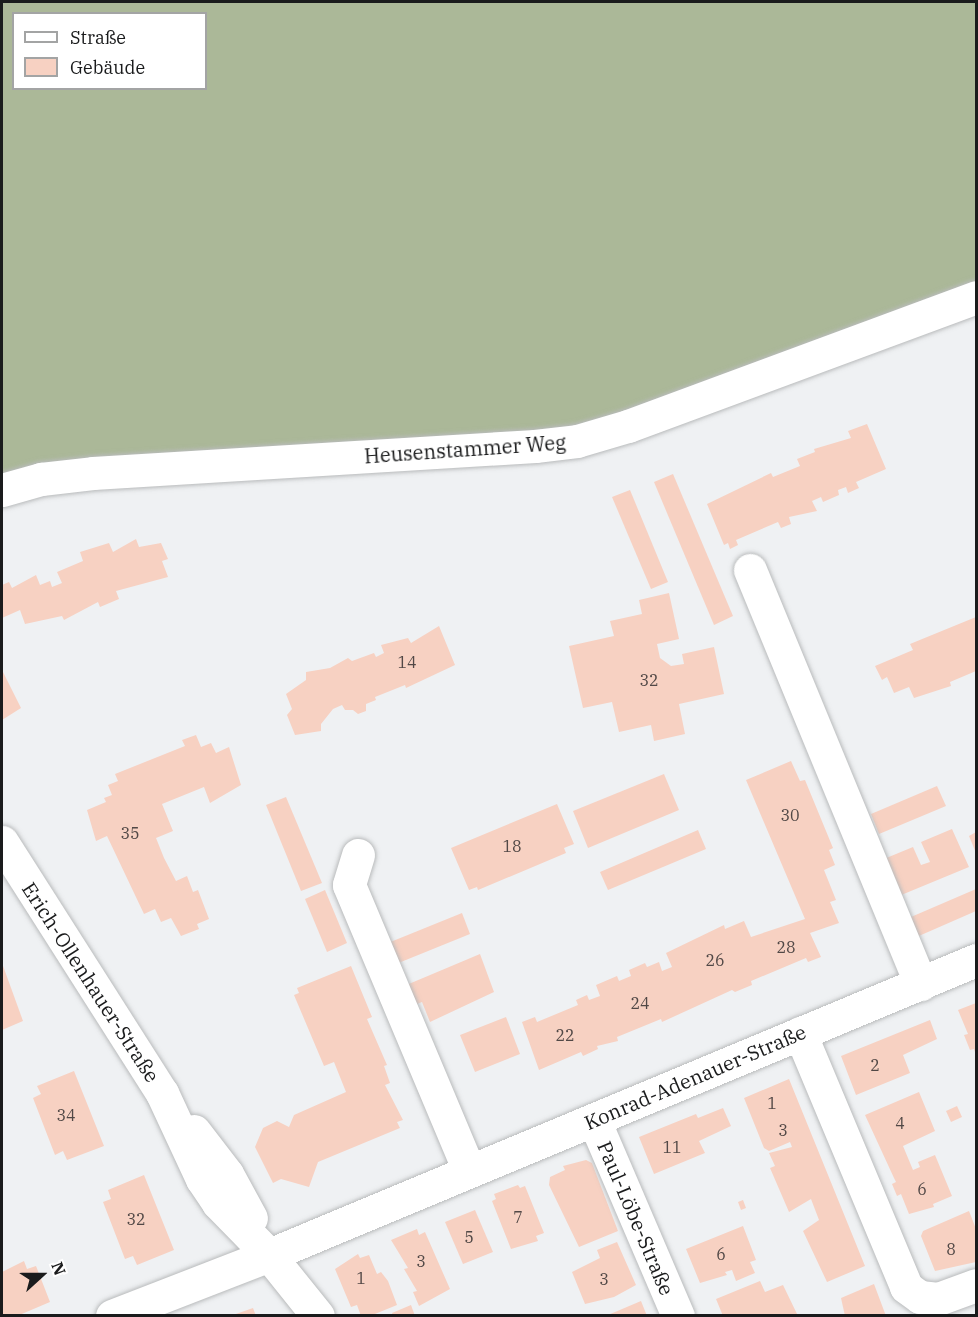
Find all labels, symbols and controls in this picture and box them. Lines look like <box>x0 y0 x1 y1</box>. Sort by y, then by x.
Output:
legend <box>12 12 207 90</box>
text: Straße <box>70 26 126 49</box>
text: Gebäude <box>70 56 145 79</box>
street label: Heusenstammer Weg <box>363 430 567 468</box>
house number: 14 <box>397 652 417 672</box>
house number: 32 <box>639 670 659 690</box>
house number: 30 <box>780 805 800 825</box>
house number: 35 <box>120 823 140 843</box>
house number: 18 <box>502 836 522 856</box>
street label: Erich-Ollenhauer-Straße <box>17 878 165 1086</box>
house number: 28 <box>776 937 796 957</box>
house number: 26 <box>705 950 725 970</box>
house number: 24 <box>630 993 650 1013</box>
street label: Konrad-Adenauer-Straße <box>581 1019 809 1135</box>
house number: 22 <box>555 1025 575 1045</box>
house number: 2 <box>870 1055 880 1075</box>
house number: 1 <box>767 1093 777 1113</box>
house number: 34 <box>56 1105 76 1125</box>
house number: 4 <box>895 1113 905 1133</box>
house number: 3 <box>778 1120 788 1140</box>
street label: Paul-Löbe-Straße <box>593 1137 679 1299</box>
house number: 11 <box>662 1137 682 1157</box>
house number: 6 <box>917 1179 927 1199</box>
house number: 7 <box>513 1207 523 1227</box>
house number: 32 <box>126 1209 146 1229</box>
house number: 5 <box>464 1227 474 1247</box>
house number: 8 <box>946 1239 956 1259</box>
house number: 6 <box>716 1244 726 1264</box>
north arrow <box>12 1245 72 1305</box>
house number: 3 <box>416 1251 426 1271</box>
text: N <box>47 1259 70 1278</box>
house number: 1 <box>356 1268 366 1288</box>
house number: 3 <box>599 1269 609 1289</box>

